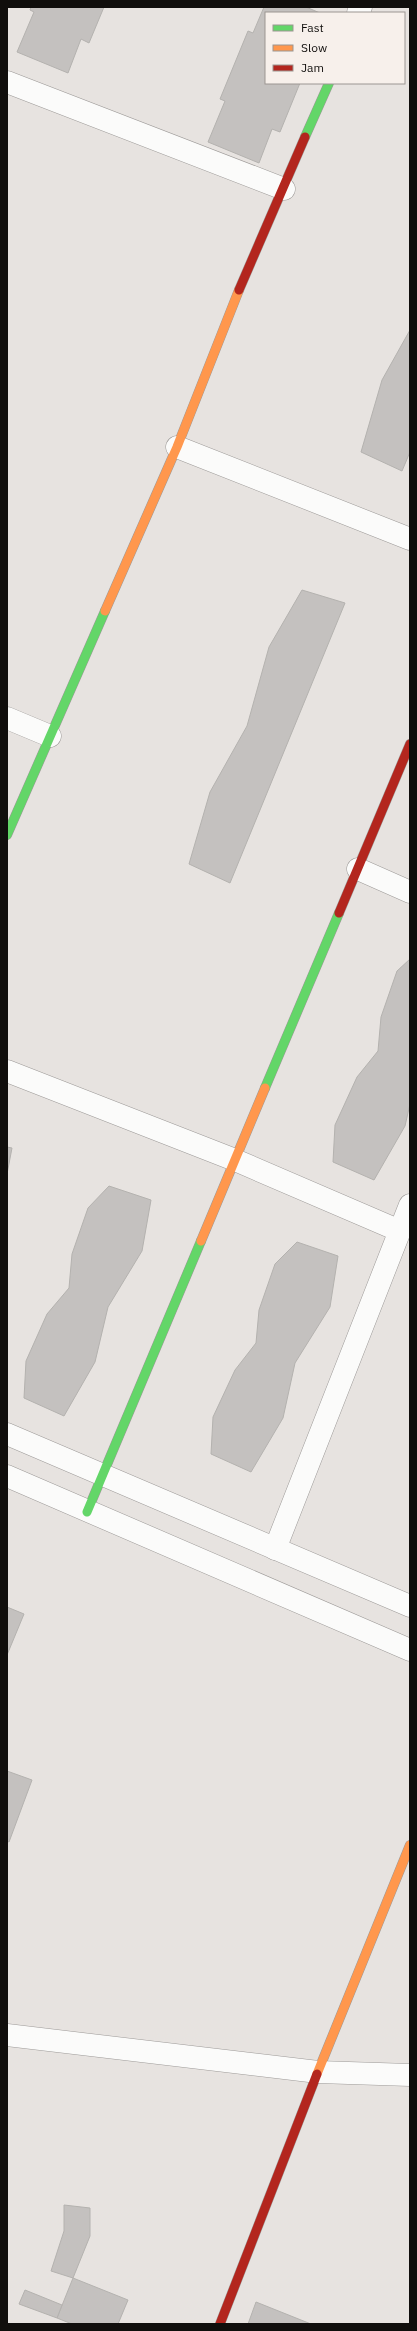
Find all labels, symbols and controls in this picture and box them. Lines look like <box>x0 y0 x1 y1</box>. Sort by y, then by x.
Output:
legend <box>265 12 405 84</box>
text: Fast <box>301 20 324 35</box>
text: Slow <box>301 40 327 55</box>
text: Jam <box>301 60 324 75</box>

